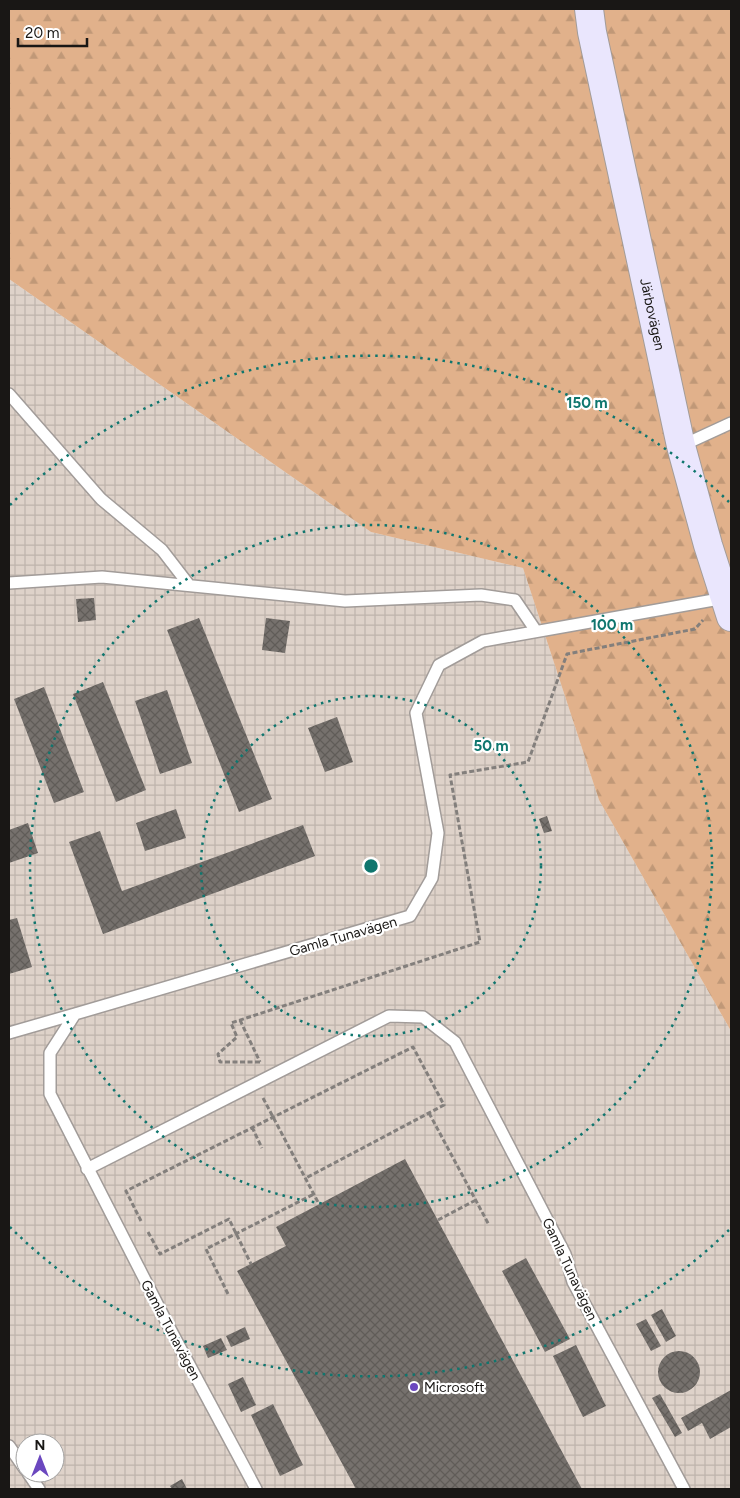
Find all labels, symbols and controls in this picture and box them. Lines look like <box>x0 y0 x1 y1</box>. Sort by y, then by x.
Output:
scale bar <box>18 15 86 47</box>
text: 20 m <box>25 24 59 42</box>
street label: Järbovägen <box>636 277 668 352</box>
text: 150 m <box>566 394 608 412</box>
text: 100 m <box>591 616 633 634</box>
text: 50 m <box>473 737 509 755</box>
centre of rings <box>362 857 380 875</box>
street label: Gamla Tunavägen <box>287 913 399 960</box>
street label: Gamla Tunavägen <box>538 1215 601 1323</box>
street label: Gamla Tunavägen <box>137 1277 204 1383</box>
place label: Microsoft <box>424 1379 485 1396</box>
marker: Microsoft <box>408 1381 420 1393</box>
north arrow <box>15 1433 65 1483</box>
text: N <box>35 1437 45 1454</box>

